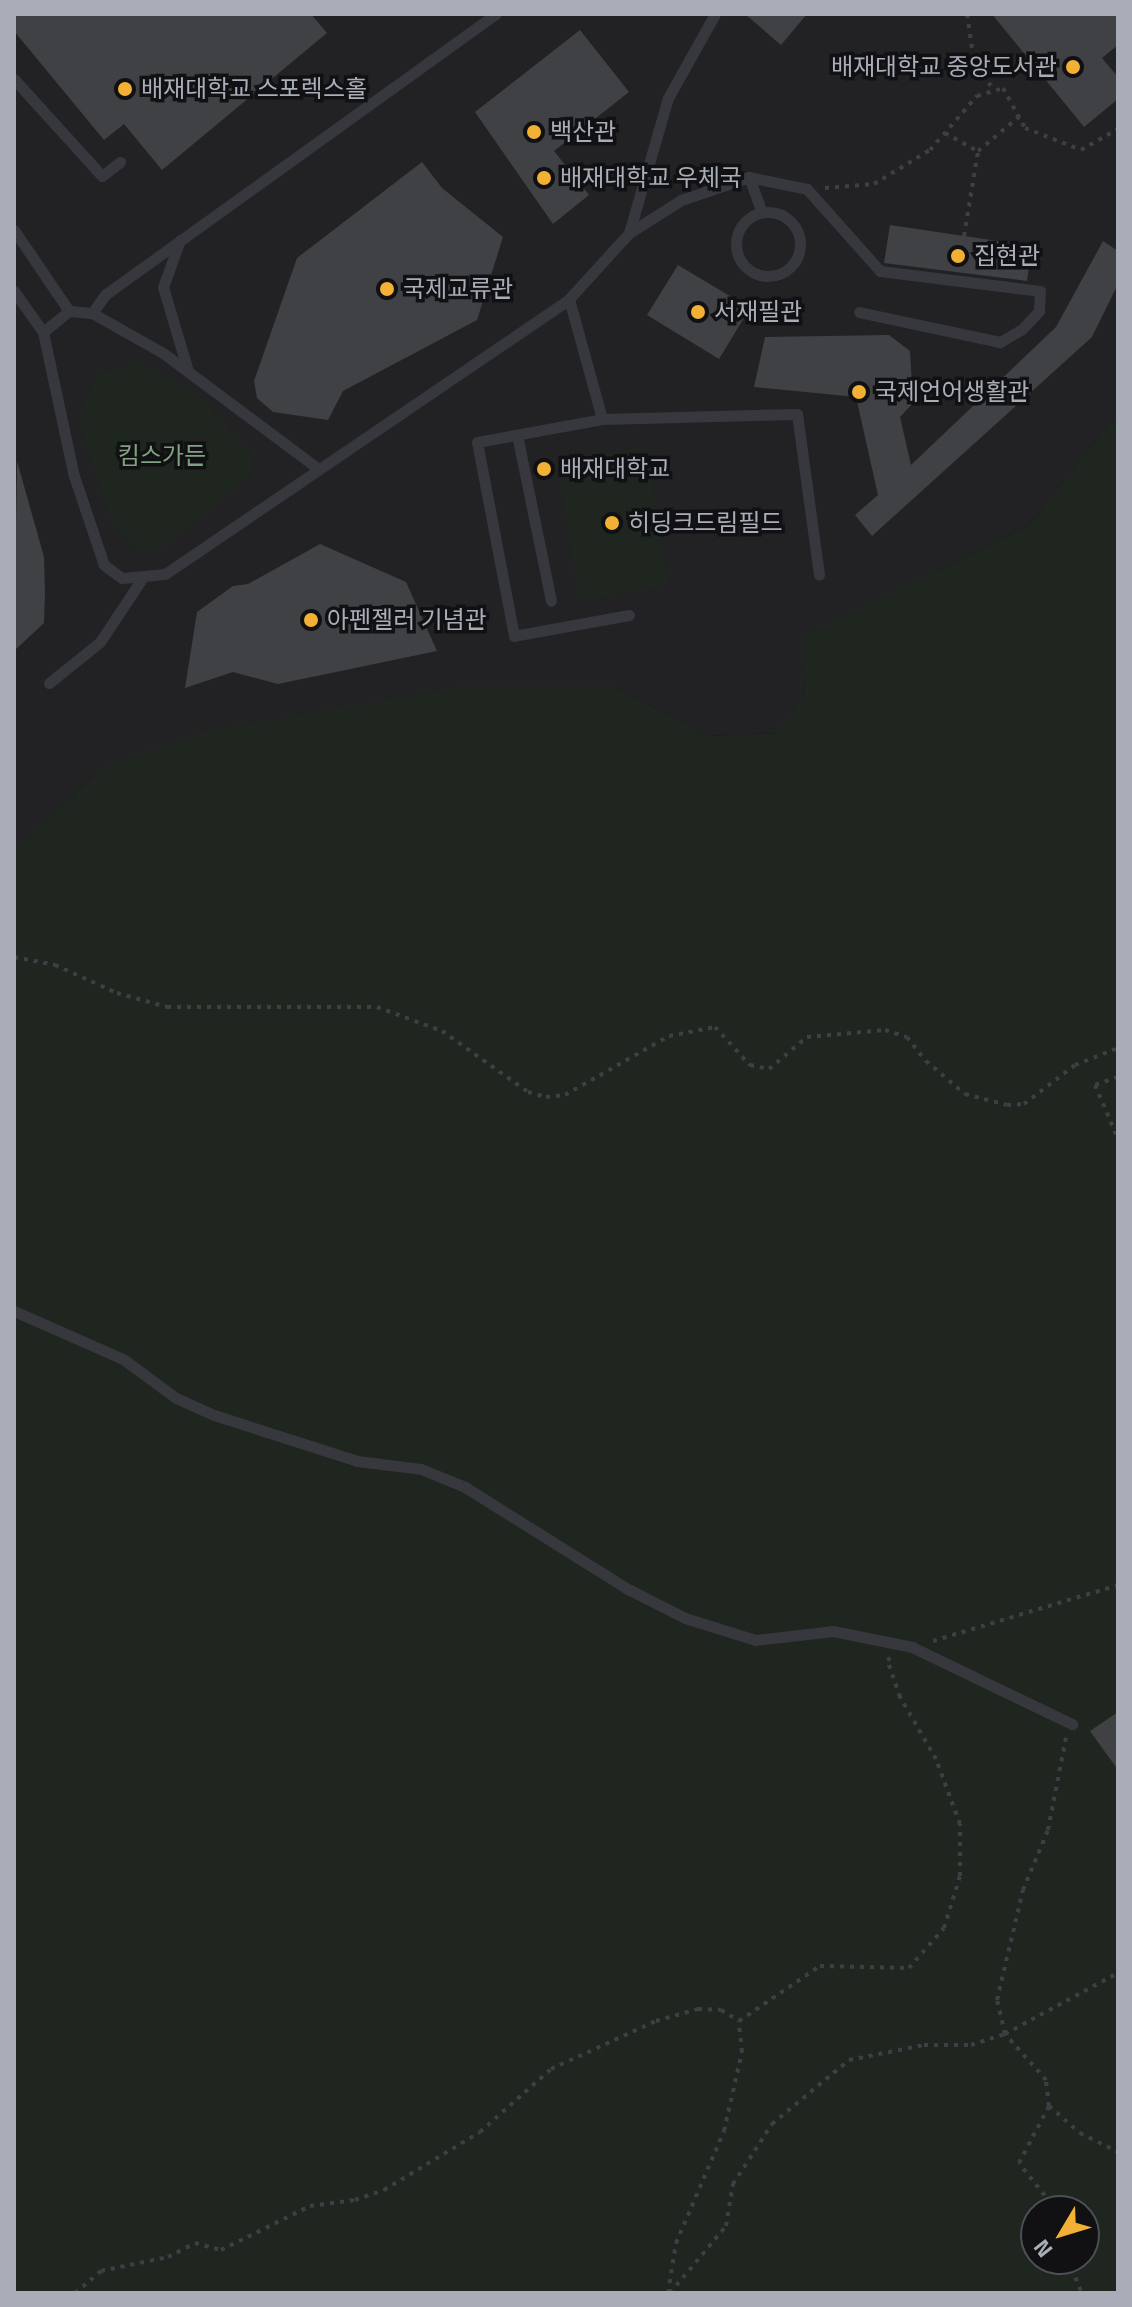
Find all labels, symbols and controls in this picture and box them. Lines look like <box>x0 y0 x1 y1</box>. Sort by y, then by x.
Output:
place label: 배재대학교 중앙도서관 <box>831 53 1057 81</box>
marker: 배재대학교 중앙도서관 <box>1064 58 1082 76</box>
place label: 배재대학교 스포렉스홀 <box>141 75 367 103</box>
marker: 배재대학교 스포렉스홀 <box>116 80 134 98</box>
place label: 백산관 <box>550 118 616 146</box>
marker: 백산관 <box>525 123 543 141</box>
place label: 배재대학교 우체국 <box>560 164 742 192</box>
marker: 배재대학교 우체국 <box>535 169 553 187</box>
place label: 집현관 <box>974 242 1040 270</box>
marker: 집현관 <box>949 247 967 265</box>
place label: 국제교류관 <box>403 275 513 303</box>
marker: 국제교류관 <box>378 280 396 298</box>
place label: 서재필관 <box>714 298 802 326</box>
marker: 서재필관 <box>689 303 707 321</box>
place label: 국제언어생활관 <box>875 378 1030 406</box>
marker: 국제언어생활관 <box>850 383 868 401</box>
park label: 킴스가든 <box>118 442 206 470</box>
place label: 배재대학교 <box>560 455 670 483</box>
marker: 배재대학교 <box>535 460 553 478</box>
place label: 히딩크드림필드 <box>628 509 783 537</box>
marker: 히딩크드림필드 <box>603 514 621 532</box>
place label: 아펜젤러 기념관 <box>327 606 487 634</box>
marker: 아펜젤러 기념관 <box>302 611 320 629</box>
north arrow <box>1020 2195 1100 2275</box>
text: N <box>1025 2232 1061 2265</box>

